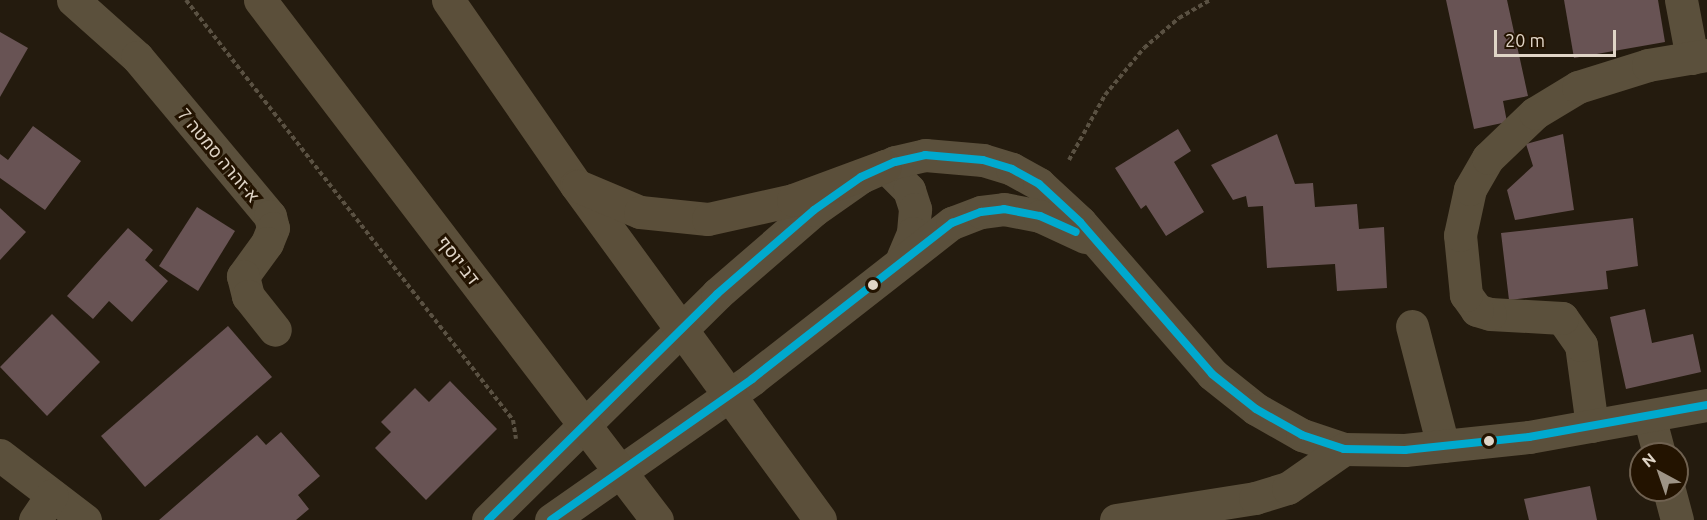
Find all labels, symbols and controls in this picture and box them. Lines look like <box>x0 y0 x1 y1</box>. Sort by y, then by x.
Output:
scale bar <box>1497 18 1618 56</box>
text: 20 m <box>1505 30 1545 50</box>
street label: א-זהרה סמטה 7 <box>173 104 265 206</box>
street label: דב יוסף <box>433 231 485 289</box>
unlabelled marker <box>867 279 879 291</box>
unlabelled marker <box>1483 435 1495 447</box>
north arrow <box>1629 442 1689 502</box>
text: N <box>1638 449 1659 470</box>

